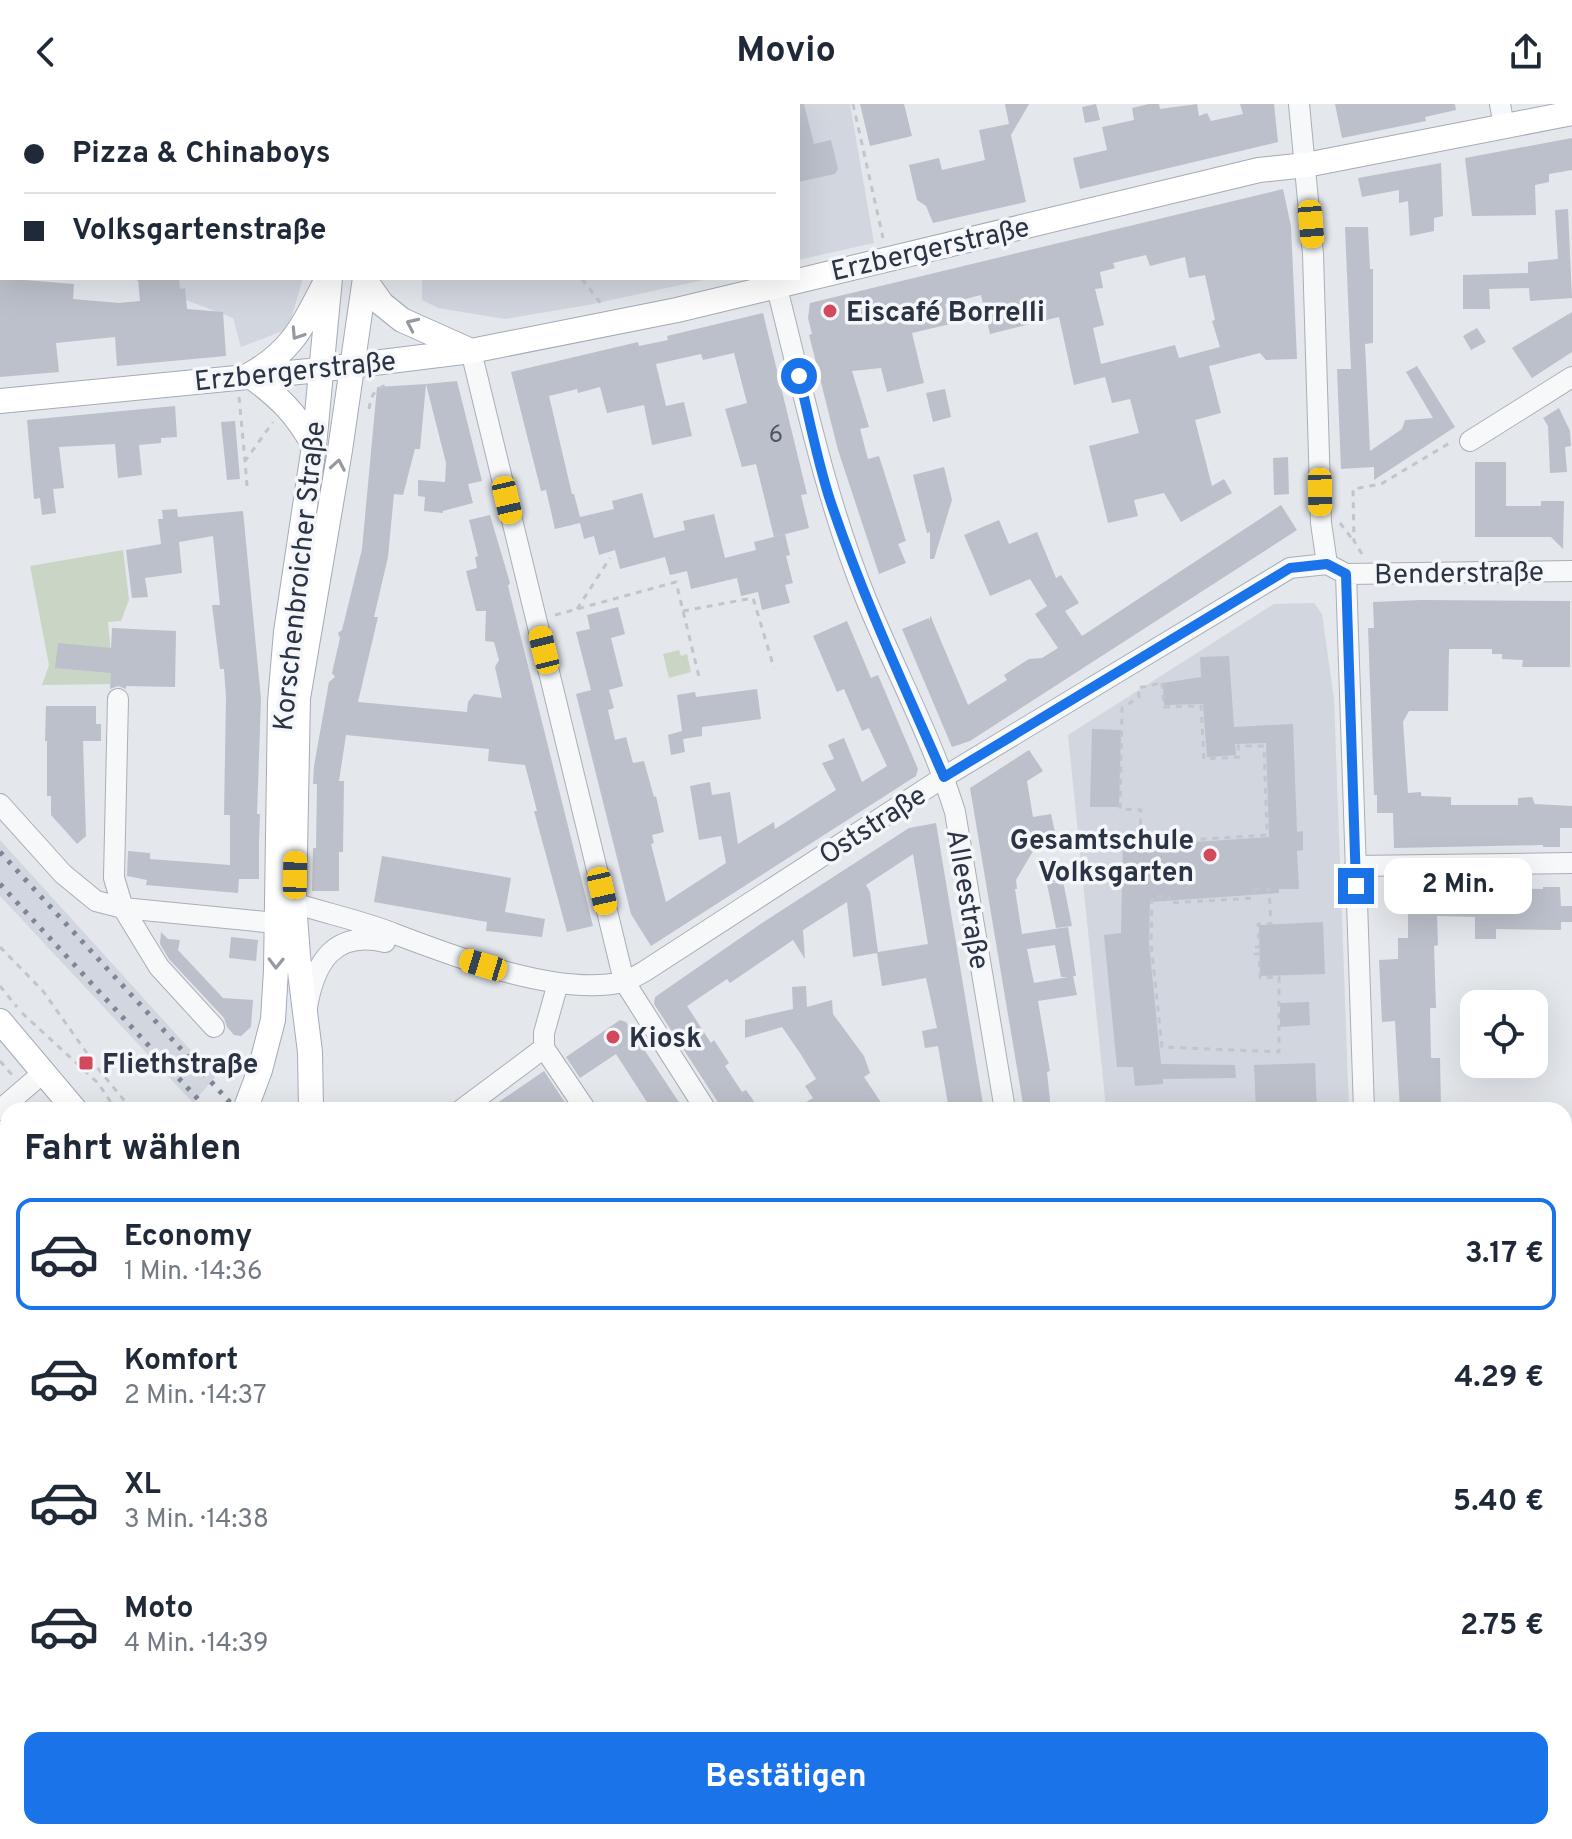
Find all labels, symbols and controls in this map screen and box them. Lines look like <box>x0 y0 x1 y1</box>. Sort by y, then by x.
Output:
text: Movio <box>736 29 836 75</box>
icon: back <box>24 30 68 74</box>
icon: share <box>1504 30 1548 74</box>
text: Pizza & Chinaboys <box>72 136 331 173</box>
car <box>1297 199 1325 249</box>
street label: Erzbergerstraße <box>828 211 1033 291</box>
text: Volksgartenstraße <box>72 213 327 250</box>
place label: Eiscafé Borrelli <box>846 296 1045 332</box>
marker: Eiscafé Borrelli <box>821 302 839 320</box>
one-way arrow <box>405 317 420 333</box>
one-way arrow <box>291 325 306 339</box>
street label: Erzbergerstraße <box>193 344 398 401</box>
route start <box>781 358 817 394</box>
street label: Korschenbroicher Straße <box>267 420 335 733</box>
house number: 6 <box>769 421 783 451</box>
one-way arrow <box>328 458 345 471</box>
car <box>1308 468 1332 516</box>
car <box>490 474 524 526</box>
street label: Benderstraße <box>1374 556 1544 594</box>
car <box>527 624 561 676</box>
street label: Oststraße <box>813 779 934 875</box>
place label: Gesamtschule Volksgarten <box>1010 824 1194 892</box>
street label: Alleestraße <box>936 827 996 973</box>
marker: Gesamtschule Volksgarten <box>1201 846 1219 864</box>
car <box>283 851 307 899</box>
callout: 2 Min. <box>1384 858 1532 914</box>
car <box>585 865 619 917</box>
route end <box>1338 868 1374 904</box>
text: 2 Min. <box>1422 869 1494 902</box>
car <box>457 947 509 983</box>
one-way arrow <box>267 957 285 970</box>
map controls <box>1460 990 1548 1078</box>
button: locate <box>1460 990 1548 1078</box>
place label: Kiosk <box>629 1022 702 1058</box>
marker: Kiosk <box>604 1028 622 1046</box>
place label: Fliethstraße <box>102 1048 258 1084</box>
marker: Fliethstraße <box>77 1054 95 1072</box>
text: Fahrt wählen <box>24 1127 242 1173</box>
icon: car <box>28 1218 100 1290</box>
text: Economy <box>124 1219 252 1256</box>
text: 3.17 € <box>1465 1236 1544 1273</box>
text: 1 Min. · 14:36 <box>124 1256 263 1289</box>
icon: car <box>28 1342 100 1414</box>
text: Komfort <box>124 1343 238 1380</box>
text: 4.29 € <box>1454 1360 1544 1397</box>
text: 2 Min. · 14:37 <box>124 1380 267 1413</box>
icon: car <box>28 1466 100 1538</box>
text: XL <box>124 1467 161 1504</box>
text: 5.40 € <box>1453 1484 1544 1521</box>
text: 3 Min. · 14:38 <box>124 1504 269 1537</box>
icon: car <box>28 1590 100 1662</box>
text: Moto <box>124 1591 194 1628</box>
text: 2.75 € <box>1460 1608 1544 1645</box>
text: 4 Min. · 14:39 <box>124 1628 268 1661</box>
button: Bestätigen <box>24 1732 1548 1824</box>

